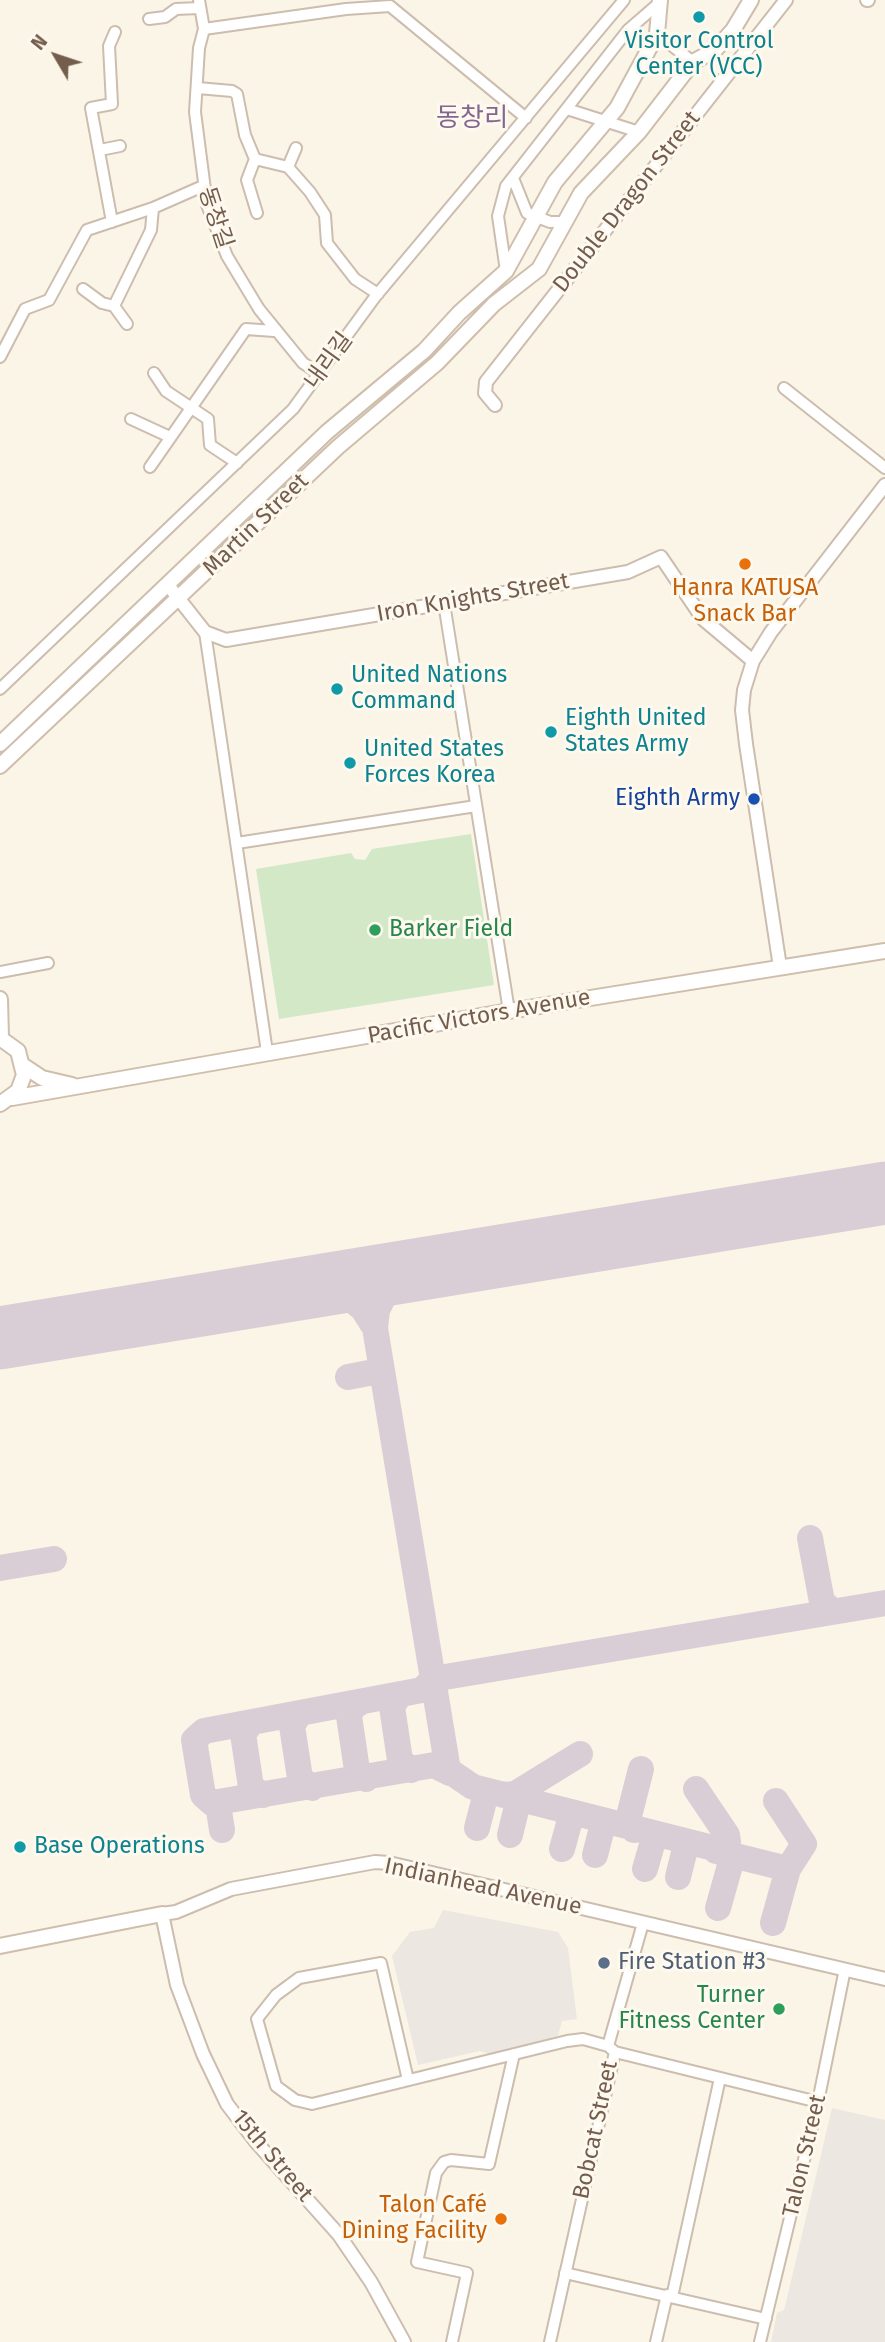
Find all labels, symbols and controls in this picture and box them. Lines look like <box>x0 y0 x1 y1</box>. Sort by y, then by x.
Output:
marker: Visitor Control Center (VCC) <box>691 9 707 25</box>
north arrow <box>21 21 91 91</box>
place label: Visitor Control Center (VCC) <box>625 28 773 82</box>
text: N <box>26 30 52 55</box>
district label: 동창리 <box>436 103 508 135</box>
street label: Double Dragon Street <box>548 106 706 298</box>
street label: 동창길 <box>192 184 238 252</box>
street label: 내리길 <box>299 327 359 395</box>
street label: Martin Street <box>197 468 315 582</box>
marker: Hanra KATUSA Snack Bar <box>737 556 753 572</box>
street label: Iron Knights Street <box>375 568 571 628</box>
place label: Hanra KATUSA Snack Bar <box>672 575 818 629</box>
place label: United Nations Command <box>351 662 507 716</box>
marker: United Nations Command <box>329 681 345 697</box>
place label: Eighth United States Army <box>565 705 707 759</box>
marker: Eighth United States Army <box>543 724 559 740</box>
place label: United States Forces Korea <box>364 736 504 790</box>
marker: United States Forces Korea <box>342 755 358 771</box>
place label: Eighth Army <box>615 785 740 813</box>
marker: Eighth Army <box>746 791 762 807</box>
place label: Barker Field <box>389 916 513 944</box>
marker: Barker Field <box>367 922 383 938</box>
street label: Pacific Victors Avenue <box>365 984 593 1050</box>
place label: Base Operations <box>34 1833 205 1861</box>
marker: Base Operations <box>12 1839 28 1855</box>
street label: Indianhead Avenue <box>382 1853 584 1921</box>
place label: Fire Station #3 <box>618 1949 766 1977</box>
marker: Fire Station #3 <box>596 1955 612 1971</box>
place label: Turner Fitness Center <box>619 1982 765 2036</box>
marker: Turner Fitness Center <box>771 2001 787 2017</box>
street label: Bobcat Street <box>568 2058 624 2202</box>
street label: Talon Street <box>777 2092 833 2220</box>
street label: 15th Street <box>226 2104 318 2208</box>
place label: Talon Café Dining Facility <box>342 2192 487 2246</box>
marker: Talon Café Dining Facility <box>493 2211 509 2227</box>

